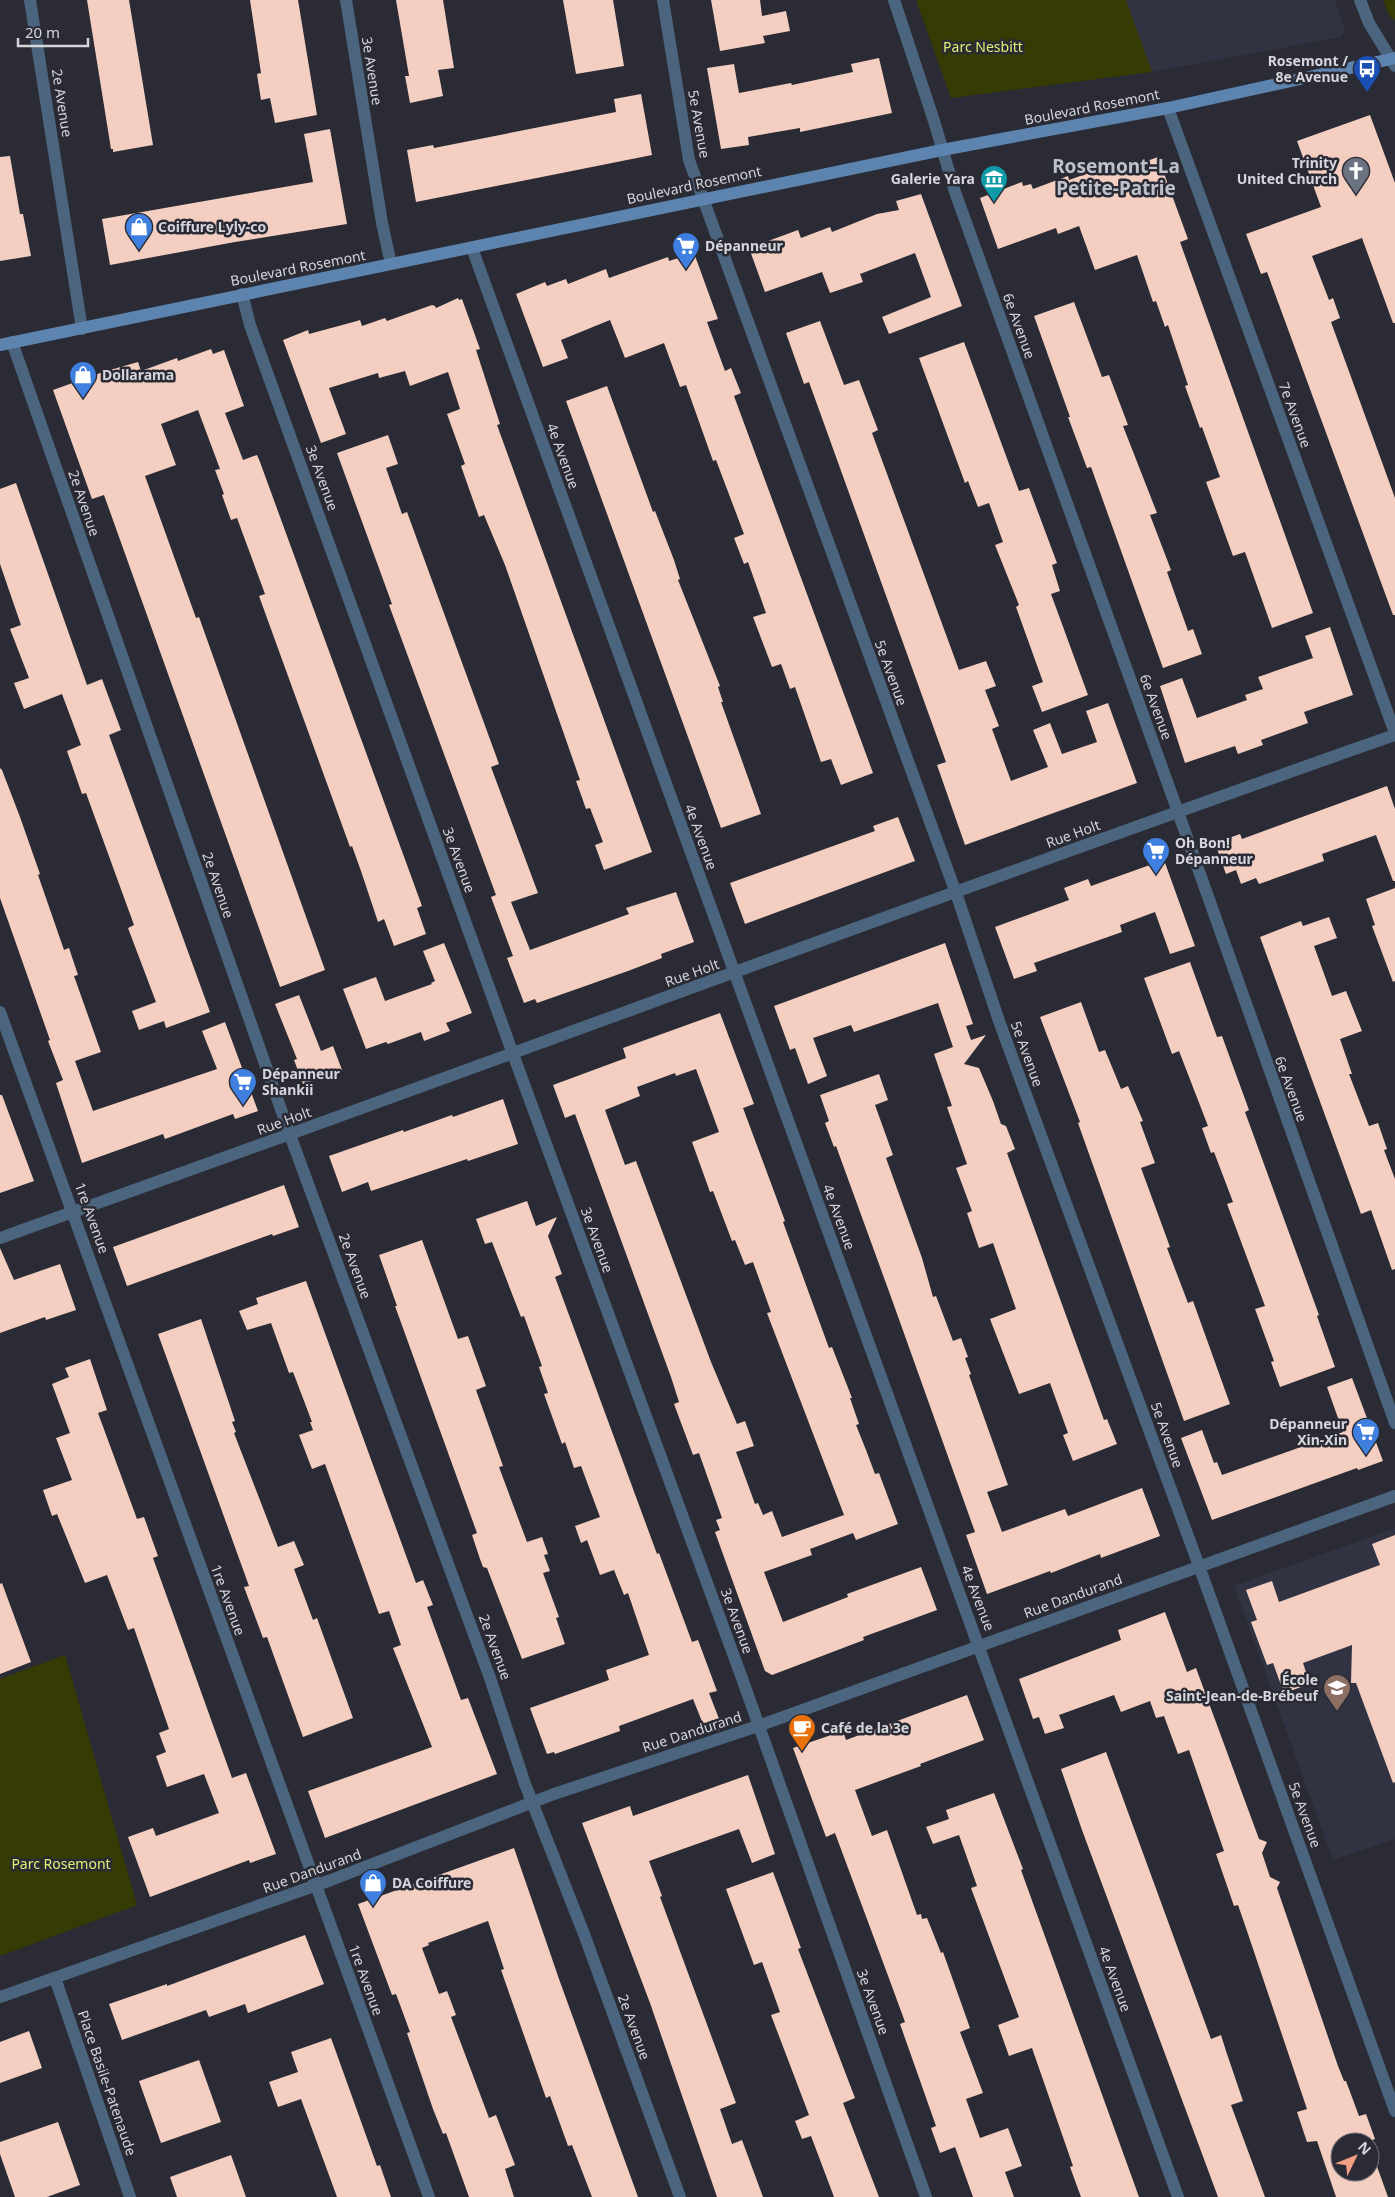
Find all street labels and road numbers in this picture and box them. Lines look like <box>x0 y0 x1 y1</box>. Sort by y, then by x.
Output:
street label: 3e Avenue <box>358 36 387 106</box>
street label: 2e Avenue <box>48 68 77 138</box>
street label: Boulevard Rosemont <box>1023 84 1161 129</box>
street label: 5e Avenue <box>684 88 715 159</box>
street label: Boulevard Rosemont <box>625 161 763 208</box>
street label: Boulevard Rosemont <box>229 245 367 290</box>
street label: 6e Avenue <box>999 290 1040 361</box>
street label: 7e Avenue <box>1275 379 1316 450</box>
street label: 4e Avenue <box>543 420 584 491</box>
street label: 3e Avenue <box>302 442 343 513</box>
street label: 2e Avenue <box>64 467 105 539</box>
street label: 5e Avenue <box>871 637 912 708</box>
street label: 6e Avenue <box>1136 671 1177 742</box>
street label: 4e Avenue <box>681 801 722 872</box>
street label: Rue Holt <box>1043 815 1103 852</box>
street label: 3e Avenue <box>439 824 480 895</box>
street label: 2e Avenue <box>198 849 239 921</box>
street label: Rue Holt <box>662 954 722 991</box>
street label: 5e Avenue <box>1007 1018 1048 1089</box>
street label: 6e Avenue <box>1271 1053 1312 1124</box>
street label: Rue Holt <box>254 1102 314 1139</box>
street label: 1re Avenue <box>71 1180 114 1256</box>
street label: 4e Avenue <box>819 1181 860 1252</box>
street label: 3e Avenue <box>577 1204 618 1275</box>
street label: 2e Avenue <box>335 1230 376 1301</box>
street label: 5e Avenue <box>1147 1399 1188 1470</box>
street label: 1re Avenue <box>207 1562 250 1638</box>
street label: 4e Avenue <box>957 1562 1000 1633</box>
street label: Rue Dandurand <box>1021 1569 1125 1622</box>
street label: 3e Avenue <box>717 1585 758 1656</box>
street label: 2e Avenue <box>475 1611 516 1682</box>
street label: Rue Dandurand <box>640 1706 744 1757</box>
street label: 5e Avenue <box>1285 1779 1326 1850</box>
street label: Rue Dandurand <box>260 1844 364 1897</box>
street label: 1re Avenue <box>345 1942 388 2018</box>
street label: 4e Avenue <box>1095 1943 1136 2014</box>
street label: 3e Avenue <box>853 1966 894 2037</box>
street label: 2e Avenue <box>614 1991 655 2062</box>
street label: Place Basile-Patenaude <box>74 2008 141 2158</box>

